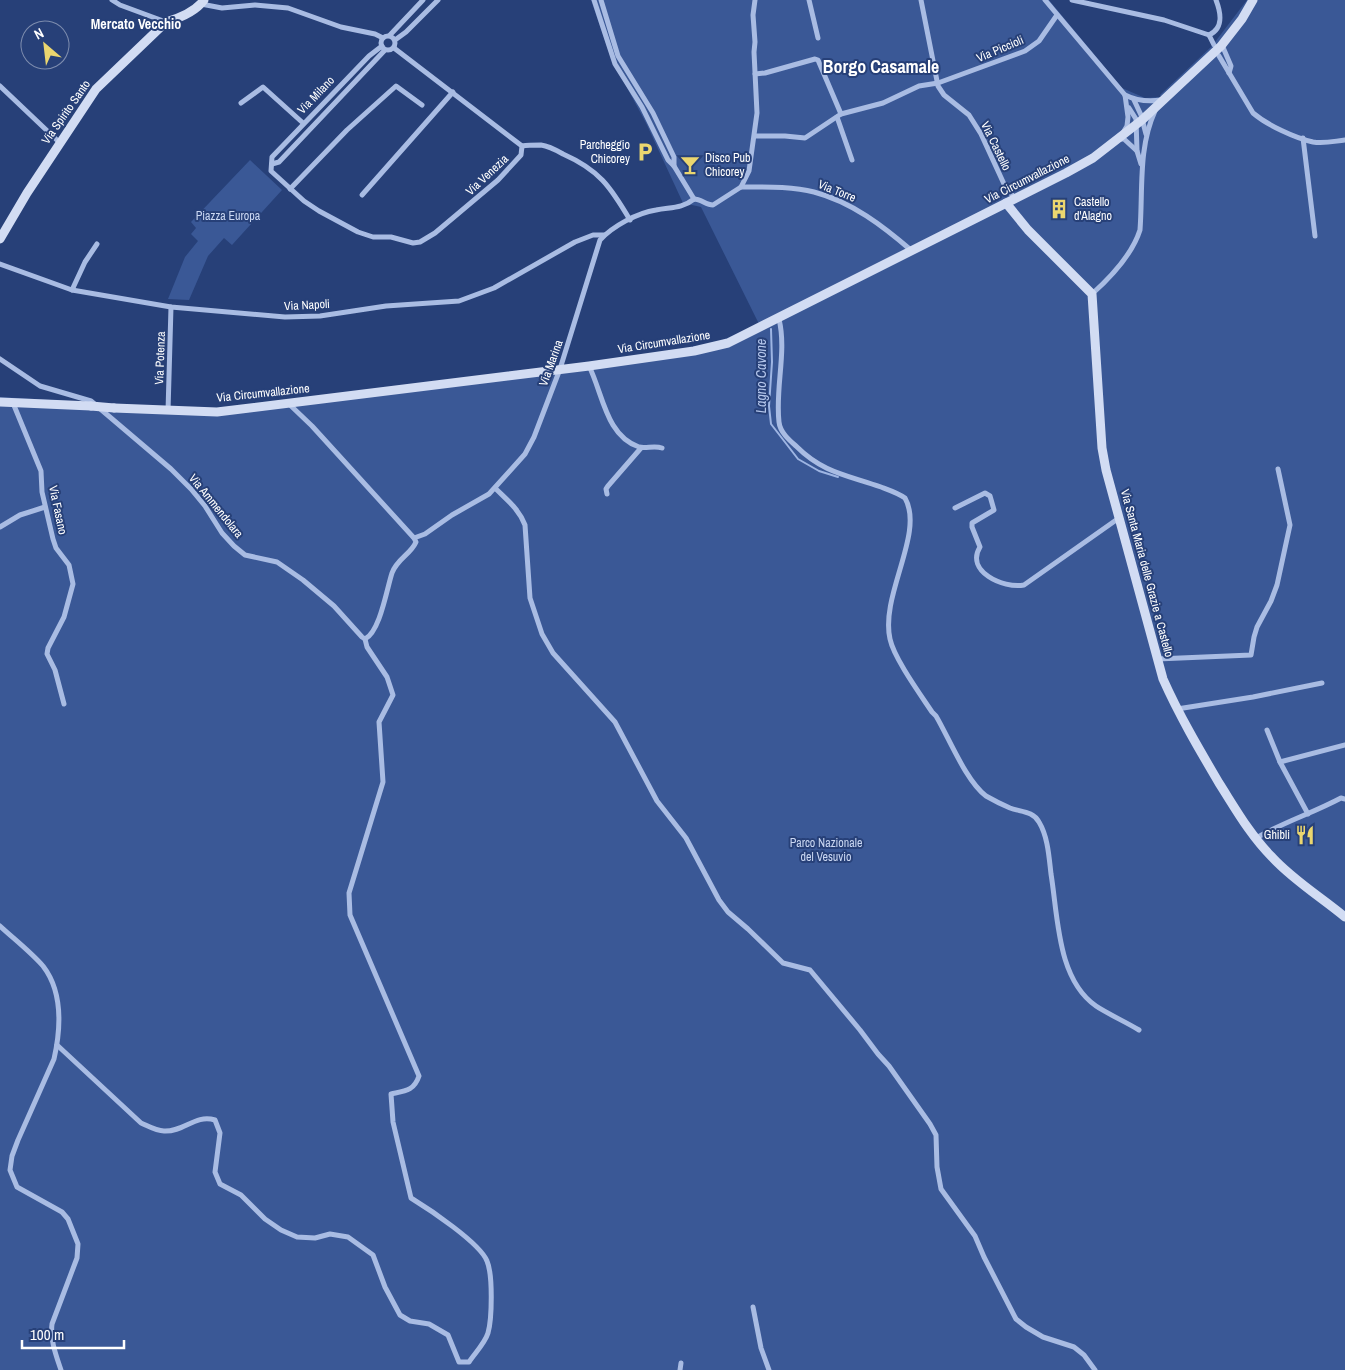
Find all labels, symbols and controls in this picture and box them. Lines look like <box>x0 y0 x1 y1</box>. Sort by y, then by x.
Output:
district label: Mercato Vecchio <box>91 15 181 33</box>
north arrow <box>20 20 70 70</box>
text: N <box>31 24 47 43</box>
street label: Via Piccioli <box>974 32 1026 66</box>
district label: Borgo Casamale <box>823 54 939 79</box>
street label: Via Milano <box>294 73 338 117</box>
street label: Via Spirito Santo <box>38 77 94 147</box>
street label: Via Castello <box>977 119 1015 173</box>
place label: Parcheggio Chicorey <box>580 137 630 167</box>
parking icon: Parcheggio Chicorey <box>634 141 656 163</box>
place label: Disco Pub Chicorey <box>705 150 750 180</box>
street label: Via Venezia <box>462 151 512 199</box>
street label: Via Circumvallazione <box>982 151 1072 207</box>
bar icon: Disco Pub Chicorey <box>679 154 701 176</box>
street label: Via Torre <box>816 176 858 206</box>
place label: Castello d'Alagno <box>1074 194 1112 224</box>
building icon: Castello d'Alagno <box>1048 198 1070 220</box>
park label: Piazza Europa <box>196 208 261 224</box>
street label: Via Napoli <box>284 296 330 314</box>
street label: Via Circumvallazione <box>617 327 711 357</box>
street label: Via Potenza <box>151 330 169 385</box>
street label: Via Marina <box>535 337 567 388</box>
water label: Lagno Cavone <box>752 339 770 413</box>
street label: Via Circumvallazione <box>216 380 310 406</box>
street label: Via Ammendolara <box>185 471 247 542</box>
street label: Via Fasano <box>45 484 71 536</box>
street label: Via Santa Maria delle Grazie a Castello <box>1117 487 1177 659</box>
restaurant icon: Ghibli <box>1294 824 1316 846</box>
place label: Ghibli <box>1264 827 1290 843</box>
park label: Parco Nazionale del Vesuvio <box>790 835 862 865</box>
scale bar <box>22 1318 125 1350</box>
text: 100 m <box>30 1324 64 1345</box>

